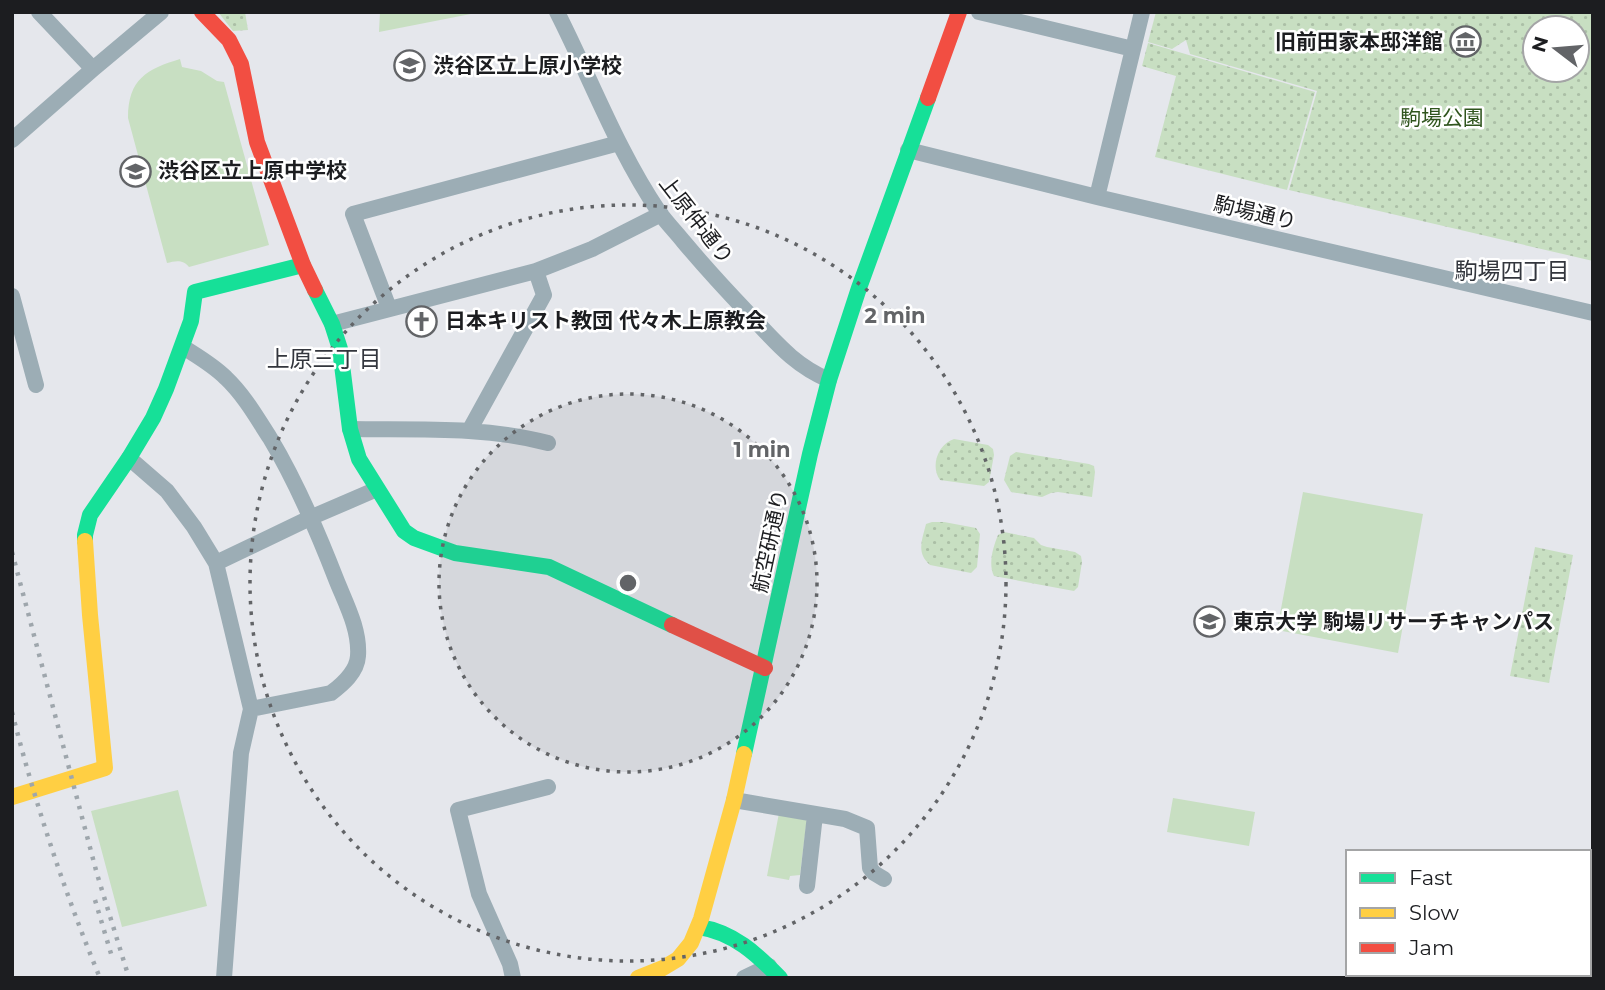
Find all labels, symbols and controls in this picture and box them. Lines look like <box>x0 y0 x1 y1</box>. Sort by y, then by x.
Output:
north arrow <box>1521 14 1591 84</box>
museum icon: 旧前田家本邸洋館 <box>1449 25 1483 59</box>
place label: 旧前田家本邸洋館 <box>1275 29 1443 54</box>
text: N <box>1527 34 1553 55</box>
school or university icon: 渋谷区立上原小学校 <box>393 49 427 83</box>
place label: 渋谷区立上原小学校 <box>433 53 622 78</box>
park label: 駒場公園 <box>1400 105 1484 130</box>
school or university icon: 渋谷区立上原中学校 <box>118 154 152 188</box>
place label: 渋谷区立上原中学校 <box>158 158 347 183</box>
street label: 上原仲通り <box>654 171 739 269</box>
street label: 駒場通り <box>1211 191 1299 234</box>
district label: 駒場四丁目 <box>1455 257 1570 285</box>
text: 2 min <box>864 303 926 328</box>
church icon: 日本キリスト教団 代々木上原教会 <box>405 304 439 338</box>
place label: 日本キリスト教団 代々木上原教会 <box>445 308 766 333</box>
district label: 上原三丁目 <box>267 345 382 373</box>
text: 1 min <box>733 437 791 462</box>
street label: 航空研通り <box>746 487 793 595</box>
centre of rings <box>616 571 640 595</box>
school or university icon: 東京大学 駒場リサーチキャンパス <box>1193 605 1227 639</box>
place label: 東京大学 駒場リサーチキャンパス <box>1233 609 1554 634</box>
legend <box>1346 850 1591 976</box>
text: Fast <box>1409 865 1453 890</box>
text: Slow <box>1409 900 1459 925</box>
text: Jam <box>1408 935 1454 960</box>

